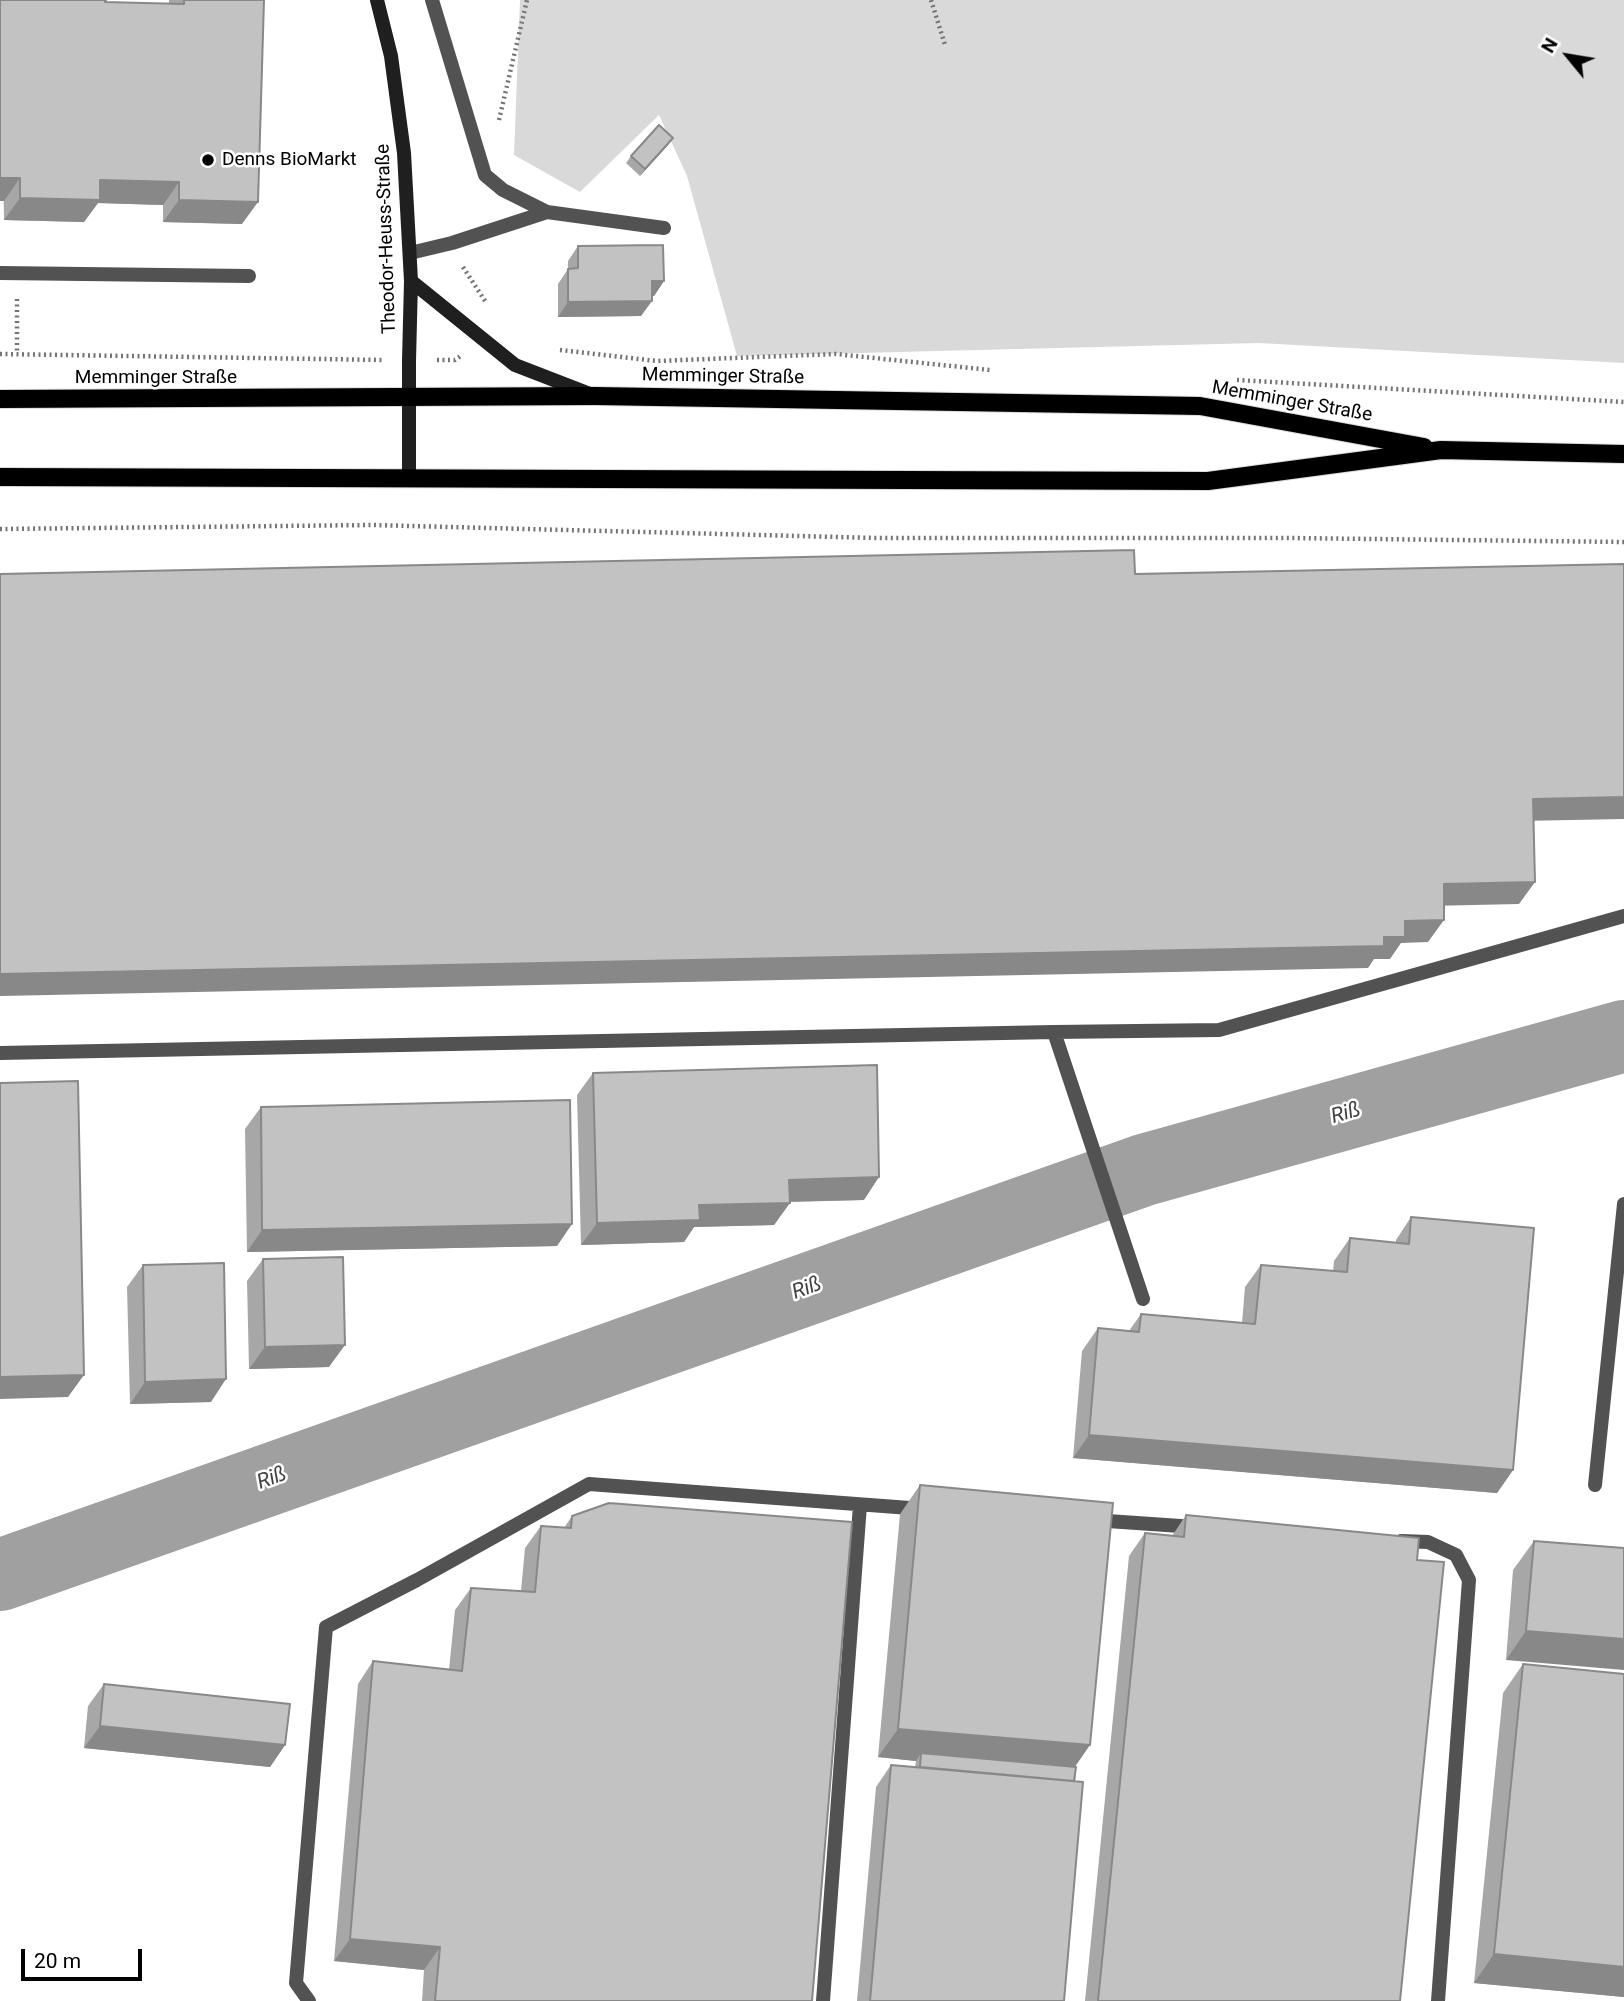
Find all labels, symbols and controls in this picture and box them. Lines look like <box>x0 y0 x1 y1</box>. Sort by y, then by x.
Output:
north arrow <box>1533 21 1603 91</box>
text: N <box>1536 34 1563 57</box>
street label: Theodor-Heuss-Straße <box>372 144 402 334</box>
place label: Denns BioMarkt <box>222 149 357 171</box>
marker: Denns BioMarkt <box>200 152 216 168</box>
street label: Memminger Straße <box>642 364 804 390</box>
street label: Memminger Straße <box>75 367 237 389</box>
street label: Memminger Straße <box>1210 377 1374 427</box>
water label: Riß <box>1328 1098 1364 1130</box>
water label: Riß <box>789 1272 825 1306</box>
water label: Riß <box>254 1462 290 1496</box>
scale bar <box>24 1934 145 1978</box>
text: 20 m <box>34 1949 81 1973</box>

